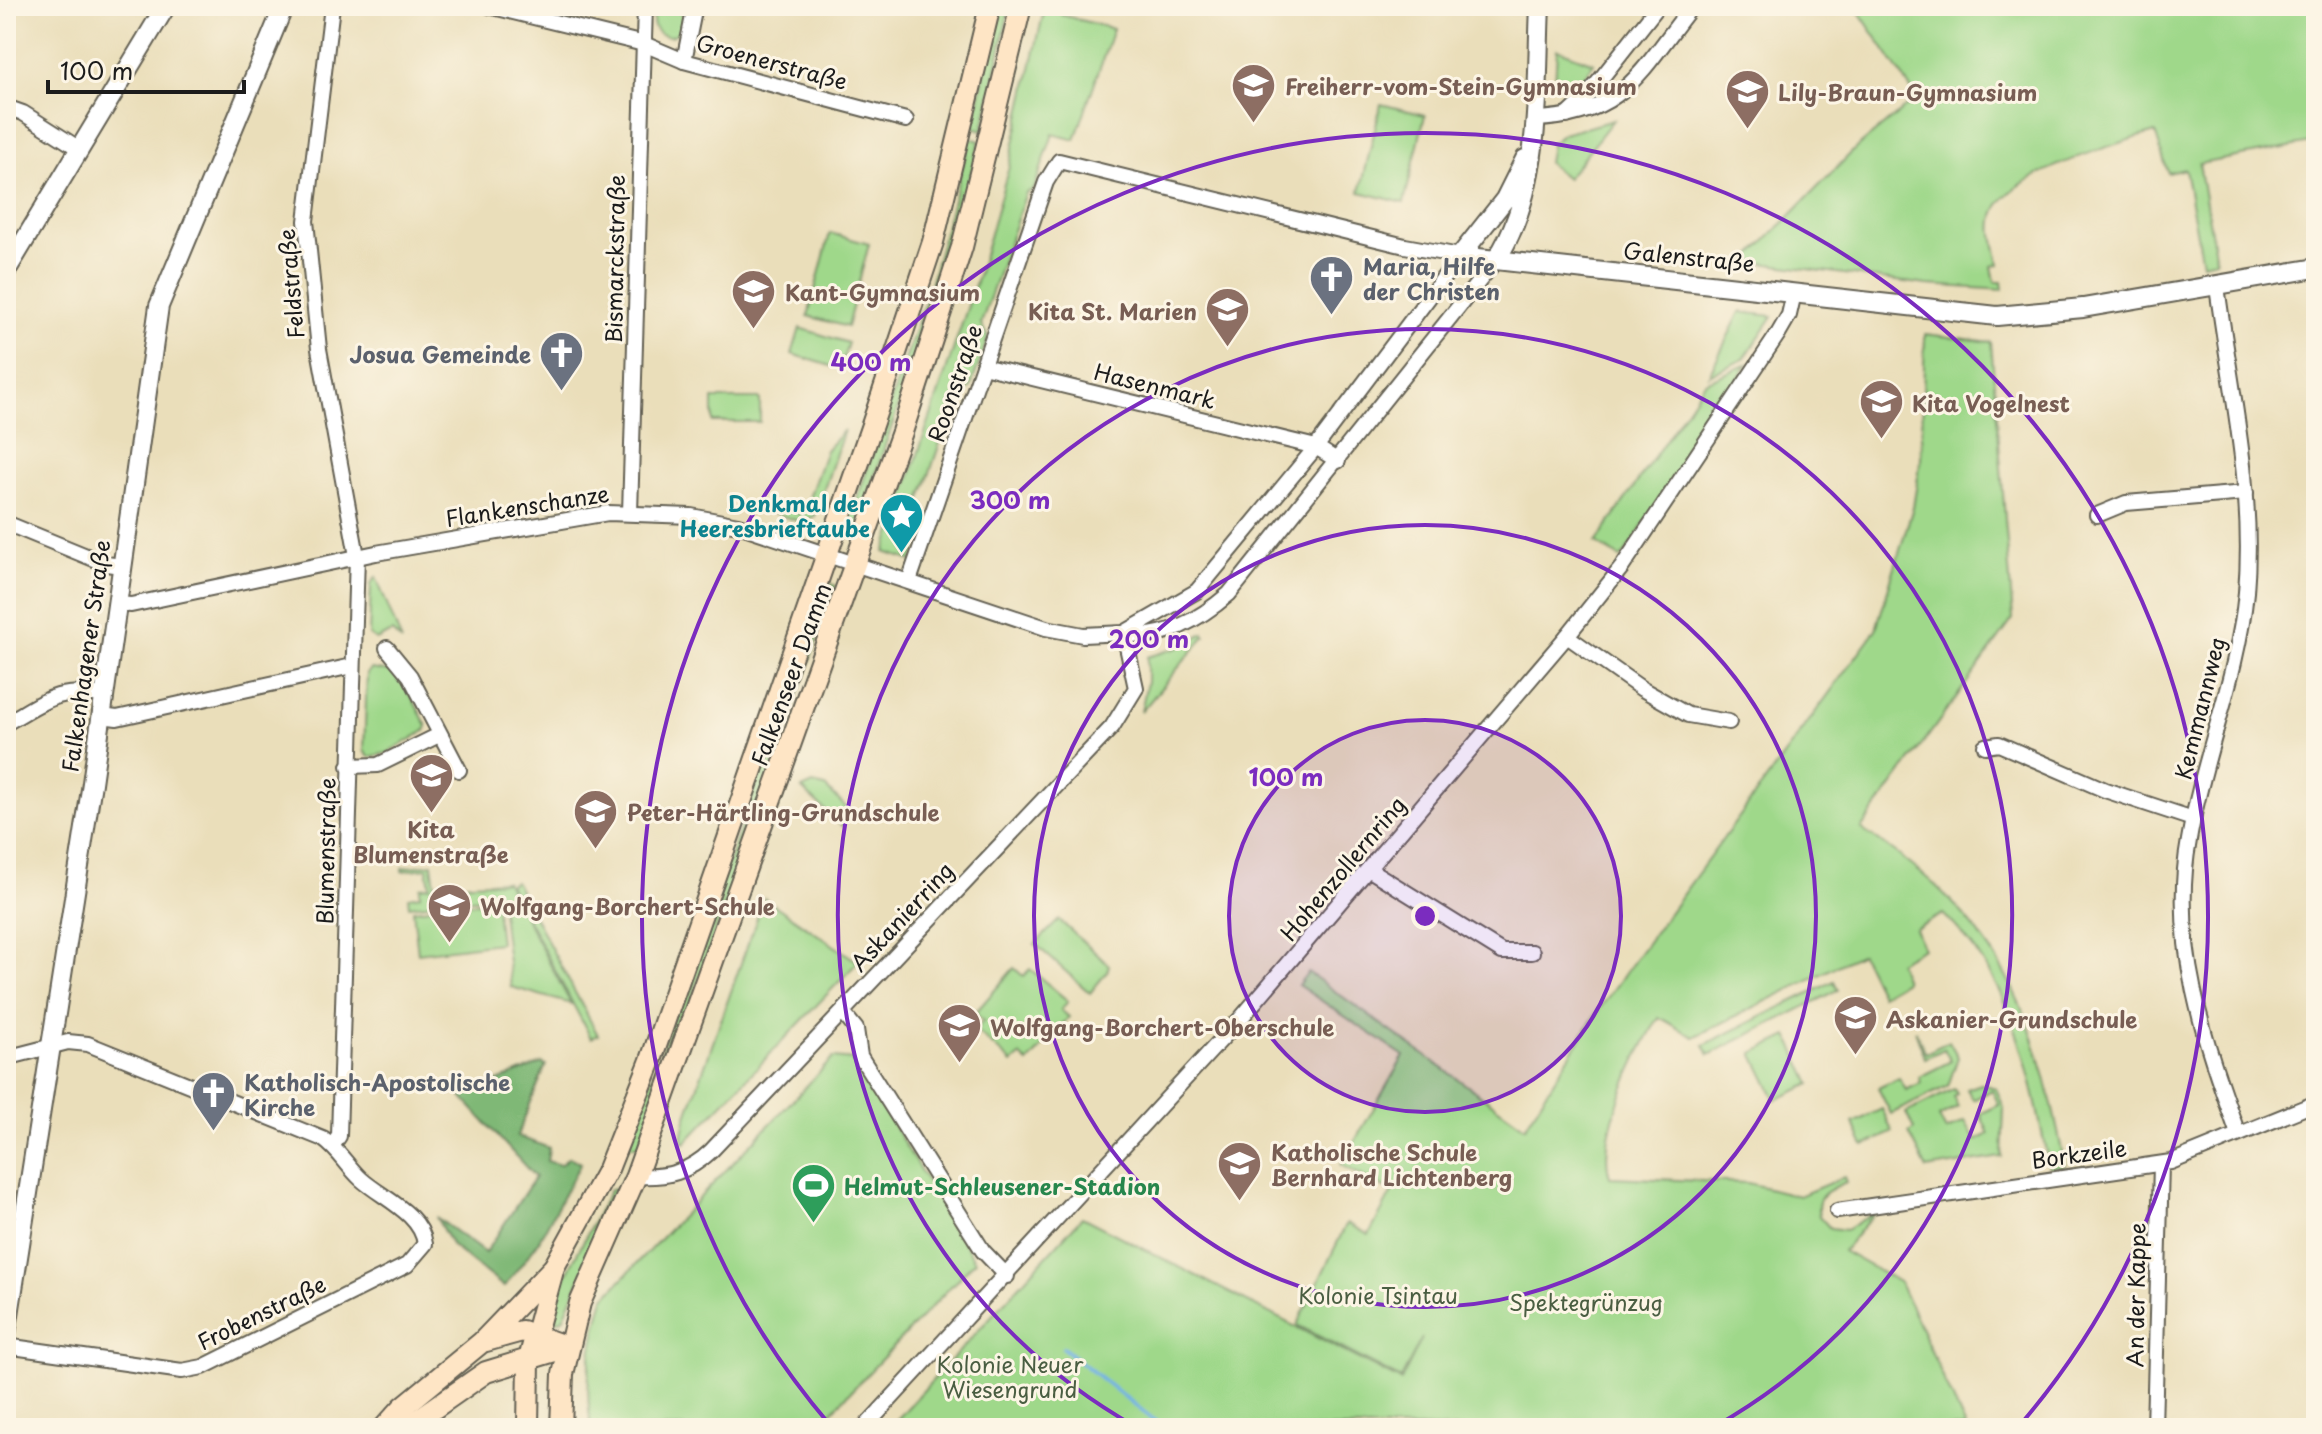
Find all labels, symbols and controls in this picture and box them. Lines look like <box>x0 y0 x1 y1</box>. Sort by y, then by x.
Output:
street label: Groenerstraße <box>693 25 851 97</box>
scale bar <box>48 44 244 94</box>
text: 100 m <box>60 52 133 88</box>
school or university icon: Freiherr-vom-Stein-Gymnasium <box>1230 61 1278 124</box>
school or university icon: Lily-Braun-Gymnasium <box>1723 67 1771 130</box>
place label: Freiherr-vom-Stein-Gymnasium <box>1285 69 1637 102</box>
place label: Lily-Braun-Gymnasium <box>1778 75 2037 108</box>
street label: Bismarckstraße <box>596 174 632 344</box>
street label: Feldstraße <box>269 228 311 340</box>
street label: Galenstraße <box>1622 233 1756 279</box>
place label: Maria, Hilfe der Christen <box>1363 249 1500 307</box>
church icon: Maria, Hilfe der Christen <box>1308 254 1356 317</box>
school or university icon: Kant-Gymnasium <box>730 267 778 330</box>
place label: Kant-Gymnasium <box>785 275 980 308</box>
school or university icon: Kita St. Marien <box>1204 286 1252 349</box>
place label: Kita St. Marien <box>1028 294 1197 327</box>
street label: Roonstraße <box>919 320 989 446</box>
church icon: Josua Gemeinde <box>538 329 586 392</box>
place label: Josua Gemeinde <box>349 337 531 370</box>
text: 400 m <box>830 343 912 379</box>
street label: Hasenmark <box>1091 354 1219 416</box>
school or university icon: Kita Vogelnest <box>1857 378 1905 441</box>
place label: Kita Vogelnest <box>1912 386 2070 419</box>
street label: Flankenschanze <box>443 476 611 534</box>
text: 300 m <box>969 481 1051 517</box>
place label: Denkmal der Heeresbrieftaube <box>680 486 871 544</box>
place icon: Denkmal der Heeresbrieftaube <box>877 491 925 554</box>
street label: Falkenhagener Straße <box>52 538 118 774</box>
street label: Falkenseer Damm <box>742 578 838 770</box>
text: 200 m <box>1109 620 1189 656</box>
street label: Kemmannweg <box>2165 633 2233 783</box>
school or university icon: Kita Blumenstraße <box>407 751 455 814</box>
text: 100 m <box>1249 758 1323 794</box>
street label: Blumenstraße <box>307 777 343 925</box>
school or university icon: Peter-Härtling-Grundschule <box>572 787 620 850</box>
street label: Hohenzollernring <box>1272 789 1412 947</box>
place label: Peter-Härtling-Grundschule <box>627 795 940 828</box>
place label: Kita Blumenstraße <box>353 812 509 870</box>
street label: Askanierring <box>842 854 960 978</box>
school or university icon: Wolfgang-Borchert-Schule <box>425 881 473 944</box>
place label: Wolfgang-Borchert-Schule <box>480 889 775 922</box>
centre of rings <box>1411 902 1439 930</box>
school or university icon: Askanier-Grundschule <box>1831 994 1879 1057</box>
school or university icon: Wolfgang-Borchert-Oberschule <box>935 1002 983 1065</box>
place label: Askanier-Grundschule <box>1886 1002 2137 1035</box>
place label: Wolfgang-Borchert-Oberschule <box>990 1010 1334 1043</box>
place label: Katholisch-Apostolische Kirche <box>244 1065 510 1123</box>
church icon: Katholisch-Apostolische Kirche <box>189 1070 237 1133</box>
street label: Borkzeile <box>2029 1130 2129 1176</box>
place label: Katholische Schule Bernhard Lichtenberg <box>1271 1135 1512 1193</box>
school or university icon: Katholische Schule Bernhard Lichtenberg <box>1216 1140 1264 1203</box>
sports icon: Helmut-Schleusener-Stadion <box>789 1161 837 1224</box>
place label: Helmut-Schleusener-Stadion <box>844 1169 1160 1202</box>
street label: An der Kappe <box>2117 1222 2153 1368</box>
street label: Frobenstraße <box>191 1267 331 1357</box>
park label: Kolonie Tsintau <box>1298 1278 1458 1311</box>
park label: Spektegrünzug <box>1509 1285 1663 1318</box>
park label: Kolonie Neuer Wiesengrund <box>937 1347 1084 1405</box>

